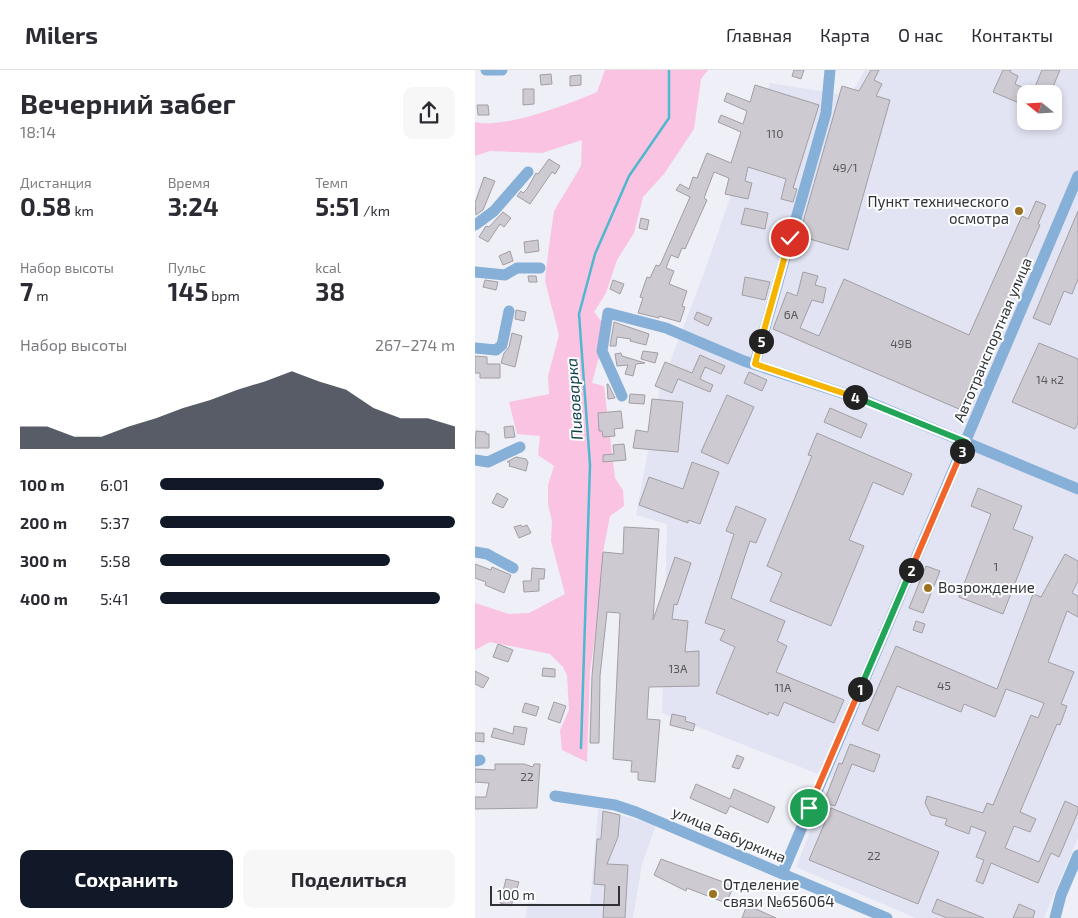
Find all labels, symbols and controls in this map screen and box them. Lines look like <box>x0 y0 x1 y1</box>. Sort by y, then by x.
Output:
text: Milers <box>25 20 98 49</box>
text: Главная <box>726 24 792 46</box>
text: Карта <box>820 24 870 46</box>
text: О нас <box>898 24 943 46</box>
text: Контакты <box>971 24 1053 46</box>
north arrow <box>1017 85 1063 130</box>
map controls <box>1017 85 1062 130</box>
text: Вечерний забег <box>20 86 236 120</box>
button: share <box>403 87 455 139</box>
text: 18:14 <box>20 122 56 141</box>
house number: 110 <box>767 126 783 140</box>
house number: 49/1 <box>832 160 858 174</box>
text: Дистанция <box>20 174 92 191</box>
text: Время <box>168 174 210 191</box>
text: Темп <box>315 174 348 191</box>
text: 0.58 <box>20 191 71 221</box>
text: 3:24 <box>168 191 219 221</box>
text: 5:51 <box>315 191 360 221</box>
place label: Пункт технического осмотра <box>868 192 1009 227</box>
text: km <box>71 202 94 219</box>
text: /km <box>360 202 390 219</box>
marker: Пункт технического осмотра <box>1013 205 1025 217</box>
pin <box>769 217 811 259</box>
icon: check <box>776 224 804 252</box>
street label: Автотранспортная улица <box>949 254 1036 425</box>
text: Набор высоты <box>20 259 114 276</box>
text: Пульс <box>168 259 206 276</box>
text: kcal <box>315 259 341 276</box>
text: 7 <box>20 276 33 306</box>
text: 145 <box>168 276 208 306</box>
text: 38 <box>315 276 345 306</box>
text: m <box>33 287 49 304</box>
text: bpm <box>208 287 240 304</box>
house number: 6А <box>784 307 799 321</box>
pin: 5 <box>749 328 773 354</box>
text: 5 <box>758 333 765 350</box>
text: Набор высоты <box>20 335 127 354</box>
text: 267–274 m <box>375 335 455 354</box>
house number: 49В <box>890 336 912 350</box>
water label: Пивоварка <box>561 357 586 441</box>
house number: 14 к2 <box>1036 372 1064 386</box>
pin: 4 <box>843 384 867 410</box>
text: 4 <box>851 389 860 406</box>
pin: 3 <box>949 438 975 464</box>
text: 3 <box>959 443 966 460</box>
text: 100 m <box>20 475 65 494</box>
text: 6:01 <box>100 475 129 494</box>
text: 200 m <box>20 513 67 532</box>
text: 5:37 <box>100 513 129 532</box>
text: 300 m <box>20 551 67 570</box>
text: 5:58 <box>100 551 131 570</box>
pin: 2 <box>899 558 923 582</box>
house number: 1 <box>994 559 998 573</box>
text: 2 <box>907 562 916 579</box>
place label: Возрождение <box>938 578 1035 596</box>
marker: Возрождение <box>922 582 934 594</box>
text: 400 m <box>20 589 68 608</box>
text: 5:41 <box>100 589 129 608</box>
house number: 13А <box>669 661 688 675</box>
pin: 1 <box>847 676 873 702</box>
house number: 45 <box>937 678 951 692</box>
house number: 11А <box>774 680 792 694</box>
text: 1 <box>857 681 864 698</box>
house number: 22 <box>520 769 534 783</box>
pin <box>788 787 830 829</box>
icon: arrive <box>795 794 823 822</box>
street label: улица Бабуркина <box>670 802 789 867</box>
house number: 22 <box>867 848 881 862</box>
button: Сохранить <box>20 850 233 908</box>
button: Поделиться <box>243 850 455 908</box>
place label: Отделение связи №656064 <box>723 875 835 910</box>
scale bar <box>490 883 620 906</box>
text: 100 m <box>497 886 535 903</box>
marker: Отделение связи №656064 <box>707 888 719 900</box>

